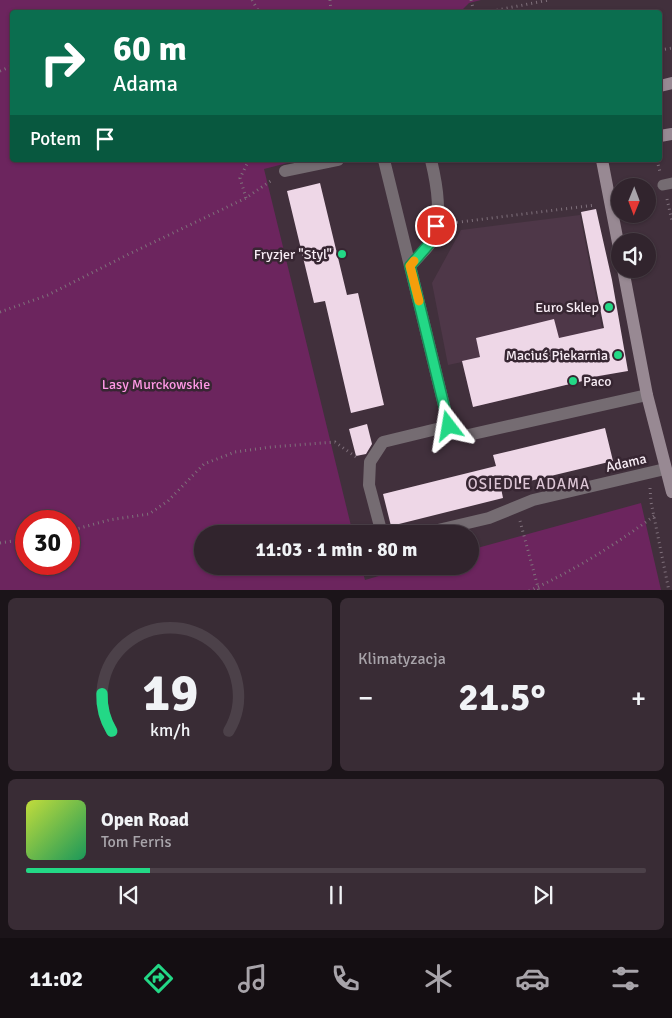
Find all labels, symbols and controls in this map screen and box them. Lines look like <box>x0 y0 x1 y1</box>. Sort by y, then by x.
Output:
text: 60 m <box>113 27 187 70</box>
icon: right <box>30 30 95 95</box>
text: Adama <box>113 70 178 97</box>
icon: arrive <box>91 125 119 153</box>
text: Potem <box>30 127 81 151</box>
north arrow <box>611 178 656 222</box>
map controls <box>611 178 656 278</box>
pin <box>415 205 457 247</box>
icon: arrive <box>422 212 450 240</box>
button: sound <box>611 233 656 278</box>
place label: Fryzjer "Styl" <box>254 246 332 263</box>
marker: Fryzjer "Styl" <box>336 248 348 260</box>
place label: Euro Sklep <box>535 299 599 316</box>
marker: Euro Sklep <box>603 301 615 313</box>
place label: Maciuś Piekarnia <box>506 347 608 364</box>
marker: Maciuś Piekarnia <box>612 349 624 361</box>
place label: Paco <box>583 373 611 390</box>
marker: Paco <box>567 375 579 387</box>
park label: Lasy Murckowskie <box>102 376 210 393</box>
position arrow <box>422 399 474 451</box>
street label: Adama <box>604 450 648 476</box>
district label: OSIEDLE ADAMA <box>468 475 590 493</box>
speed limit sign: 30 <box>15 510 80 575</box>
text: 11:03 · 1 min · 80 m <box>256 538 417 562</box>
text: Klimatyzacja <box>358 649 446 669</box>
text: 19 <box>142 661 198 725</box>
text: 21.5° <box>458 674 546 721</box>
text: − <box>358 681 373 715</box>
text: + <box>631 681 646 715</box>
text: km/h <box>150 719 190 741</box>
text: Open Road <box>101 808 189 832</box>
text: Tom Ferris <box>101 832 171 852</box>
icon: previous <box>115 881 143 909</box>
icon: pause <box>322 881 350 909</box>
icon: next <box>529 881 557 909</box>
icon: directions <box>141 961 176 996</box>
icon: music <box>235 961 270 996</box>
icon: phone <box>328 961 363 996</box>
icon: climate <box>421 961 456 996</box>
icon: car <box>515 961 550 996</box>
icon: filters <box>608 961 643 996</box>
text: 11:02 <box>29 965 83 992</box>

